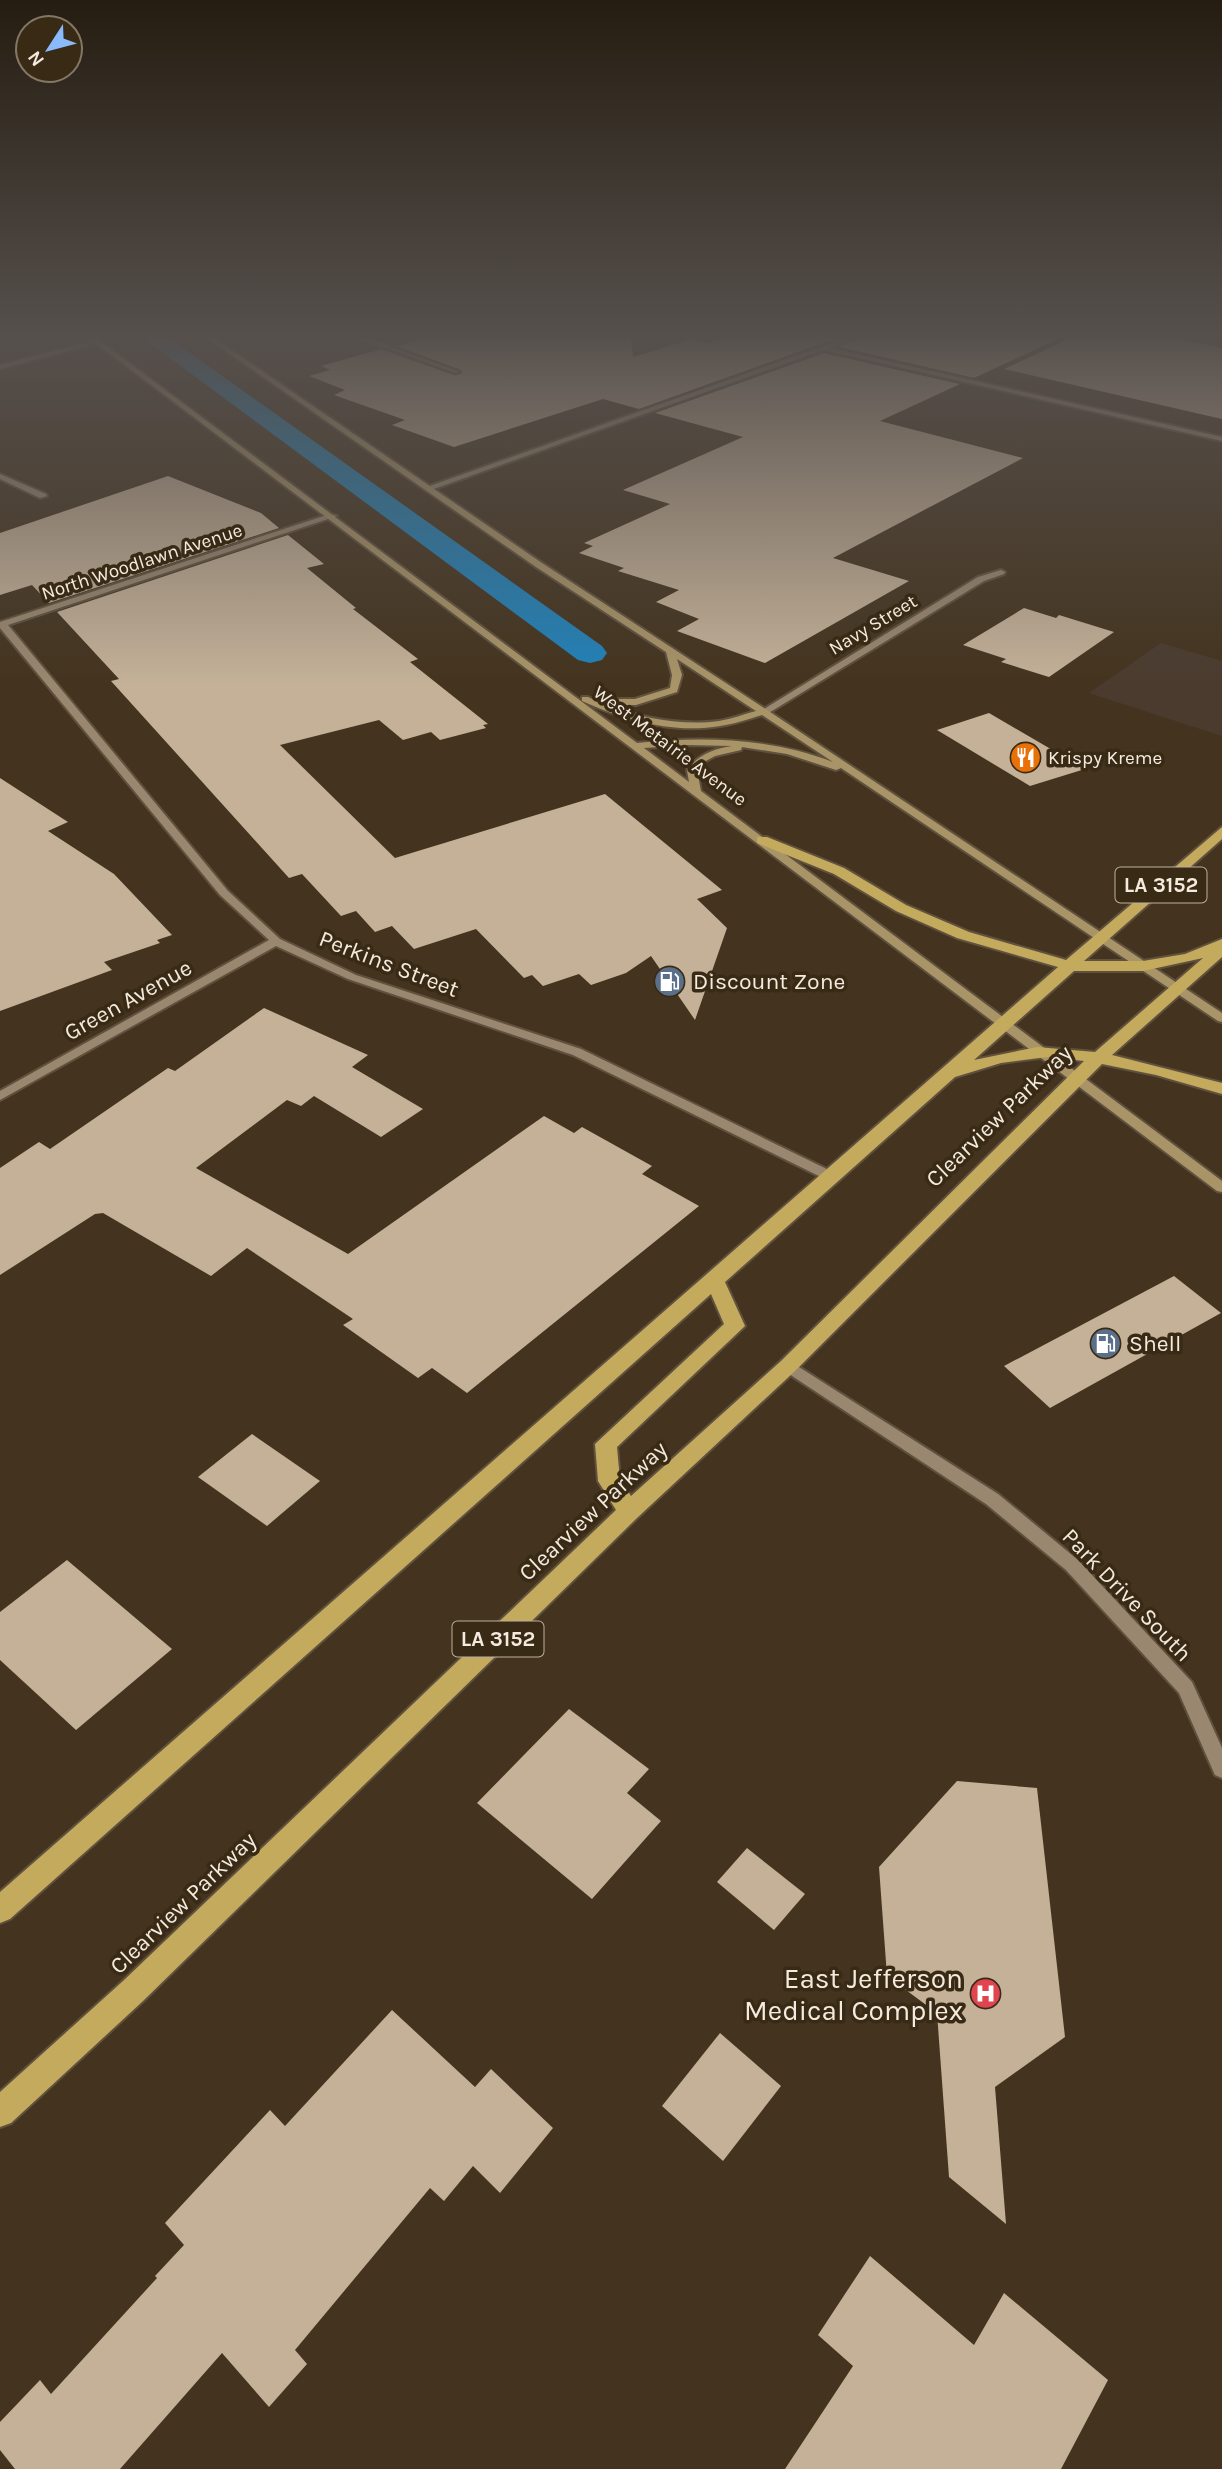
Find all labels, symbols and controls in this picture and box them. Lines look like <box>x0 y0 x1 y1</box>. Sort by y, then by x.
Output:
north arrow <box>14 14 84 84</box>
text: N <box>23 46 49 70</box>
street label: North Woodlawn Avenue <box>39 519 245 605</box>
street label: Navy Street <box>825 590 921 660</box>
street label: West Metairie Avenue <box>589 681 751 811</box>
restaurant icon: Krispy Kreme <box>1008 741 1042 775</box>
place label: Krispy Kreme <box>1048 747 1162 769</box>
road number: LA 3152 <box>1116 868 1206 903</box>
street label: Perkins Street <box>315 925 463 1003</box>
street label: Green Avenue <box>59 954 197 1046</box>
fuel station icon: Discount Zone <box>653 964 687 998</box>
place label: Discount Zone <box>693 968 845 995</box>
street label: Clearview Parkway <box>920 1039 1078 1193</box>
fuel station icon: Shell <box>1089 1326 1123 1360</box>
place label: Shell <box>1129 1330 1181 1357</box>
street label: Clearview Parkway <box>513 1435 673 1586</box>
street label: Park Drive South <box>1057 1523 1197 1667</box>
road number: LA 3152 <box>452 1622 544 1656</box>
street label: Clearview Parkway <box>104 1826 262 1980</box>
place label: East Jefferson Medical Complex <box>744 1962 963 2027</box>
hospital icon: East Jefferson Medical Complex <box>969 1977 1003 2011</box>

